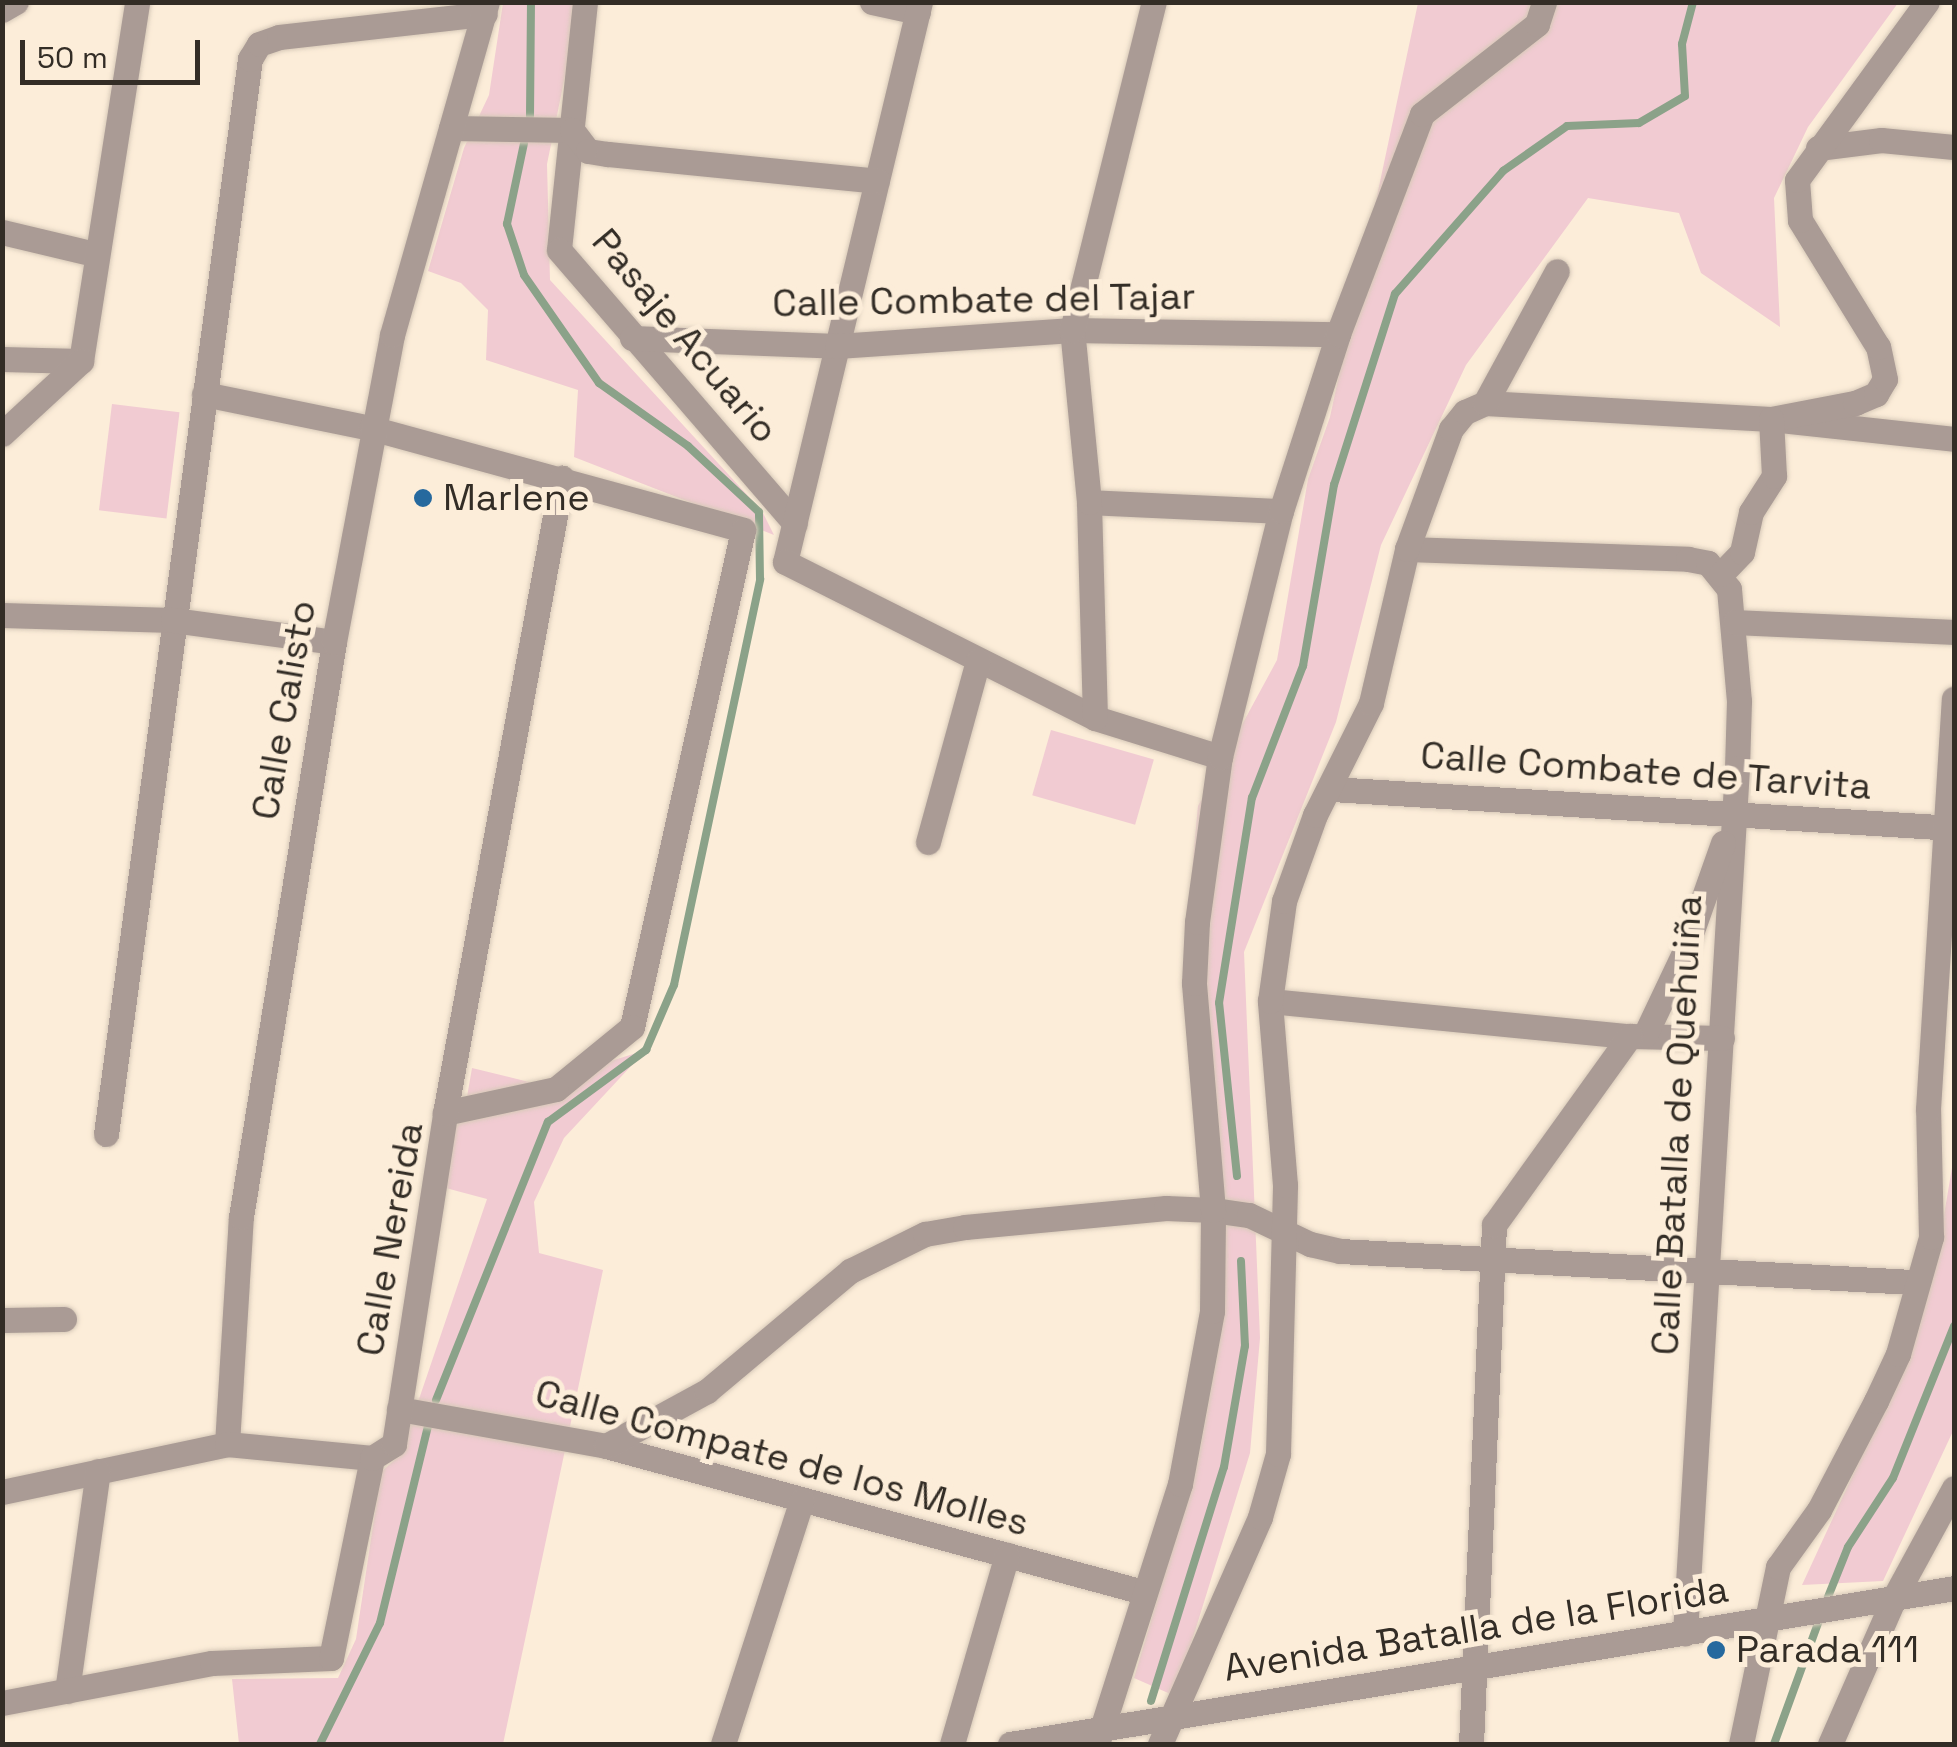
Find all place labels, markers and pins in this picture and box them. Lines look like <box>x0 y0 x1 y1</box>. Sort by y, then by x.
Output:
place label: Marlene <box>443 475 590 521</box>
marker: Marlene <box>412 487 434 509</box>
place label: Parada 111 <box>1736 1627 1919 1673</box>
marker: Parada 111 <box>1705 1639 1727 1661</box>

